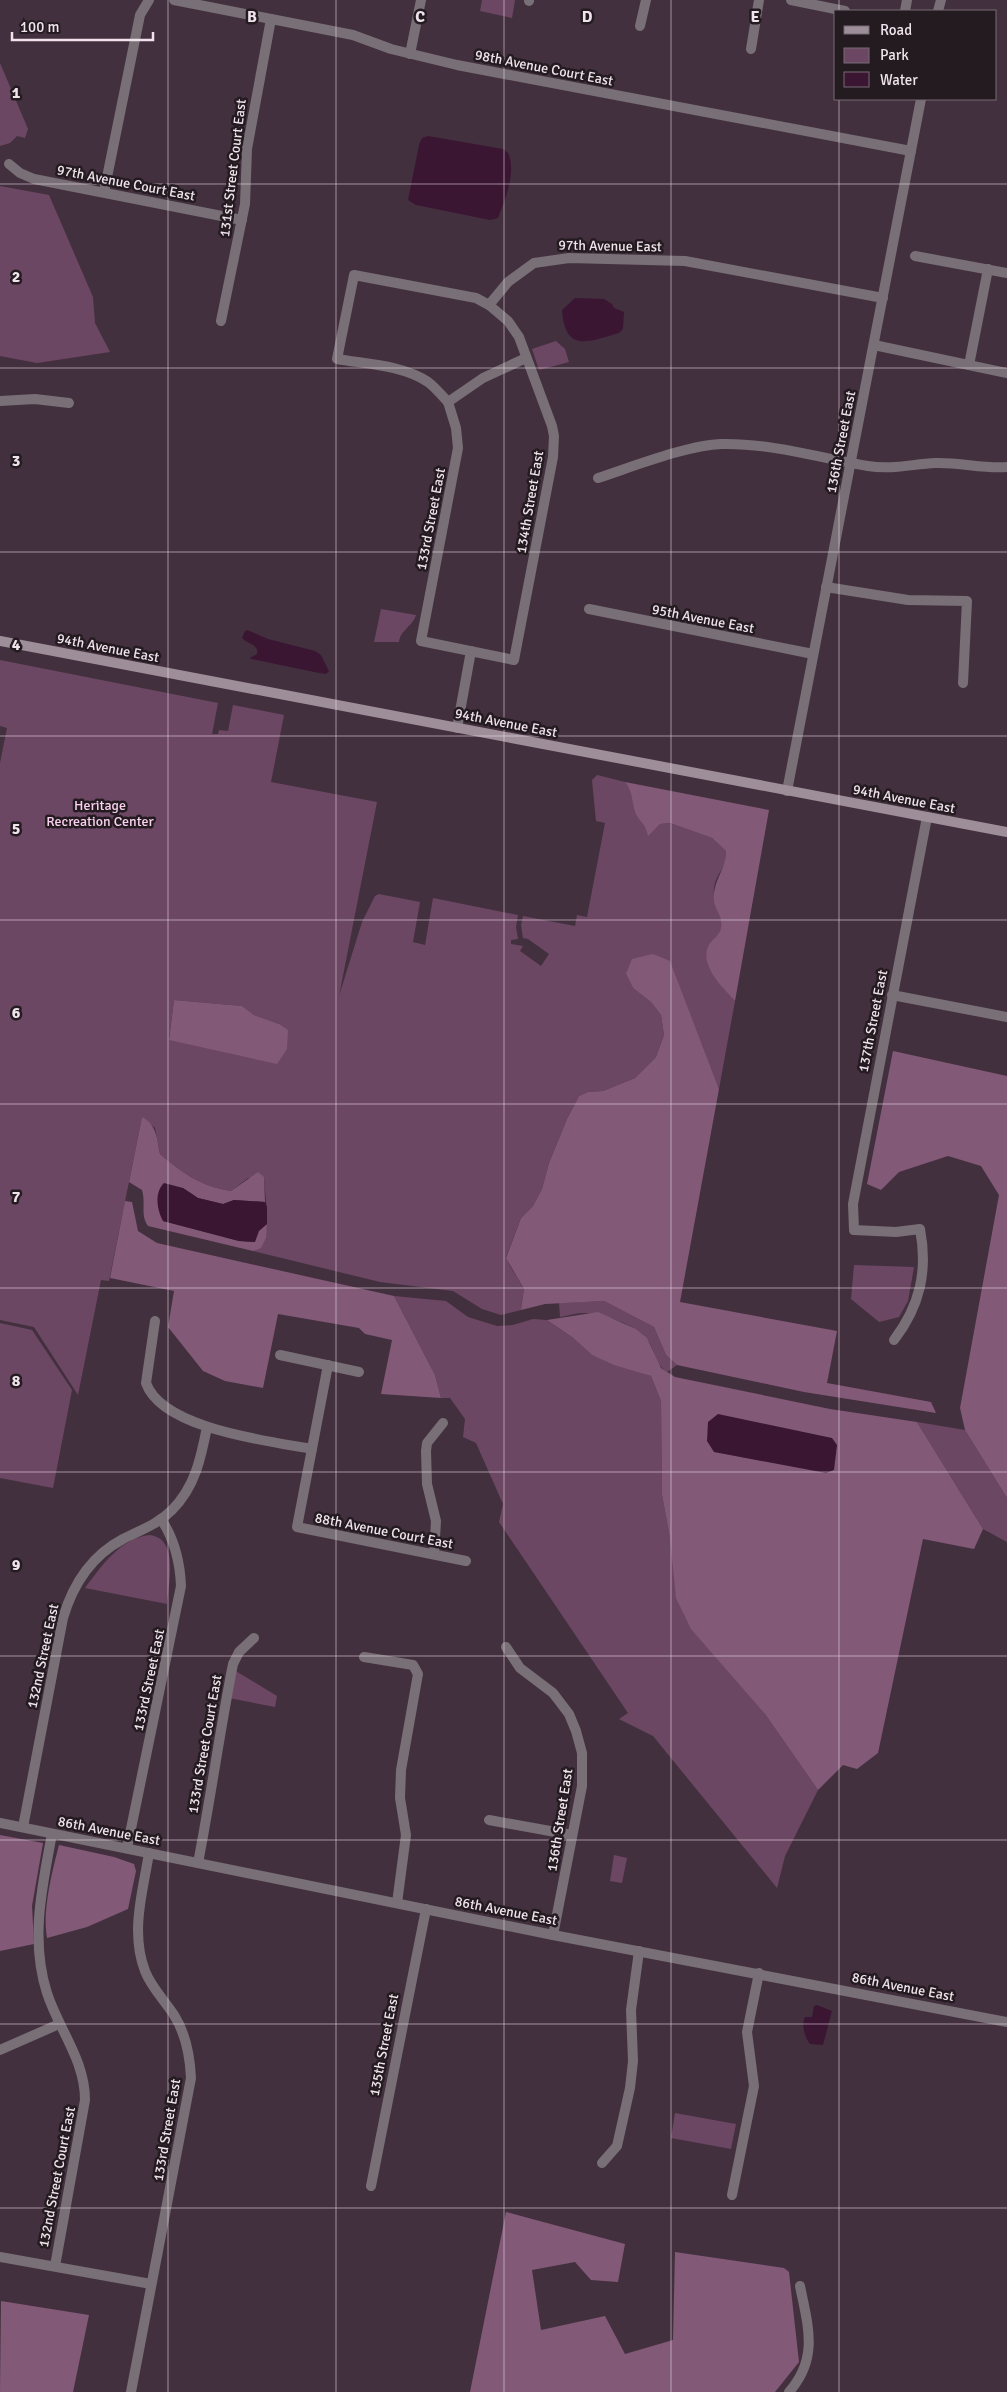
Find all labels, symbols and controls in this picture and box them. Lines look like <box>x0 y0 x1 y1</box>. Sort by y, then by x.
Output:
text: B <box>247 7 257 27</box>
text: C <box>415 7 425 27</box>
text: D <box>582 7 593 27</box>
text: E <box>750 7 760 27</box>
scale bar <box>12 10 154 42</box>
legend <box>834 10 997 100</box>
text: 100 m <box>20 18 60 36</box>
text: Road <box>880 21 912 39</box>
street label: 98th Avenue Court East <box>474 46 615 90</box>
text: Park <box>880 46 909 64</box>
text: Water <box>880 71 918 89</box>
text: 1 <box>12 83 21 103</box>
street label: 131st Street Court East <box>216 98 250 238</box>
street label: 97th Avenue Court East <box>56 161 197 205</box>
street label: 97th Avenue East <box>558 237 662 255</box>
text: 2 <box>12 267 20 287</box>
street label: 136th Street East <box>823 389 859 495</box>
street label: 134th Street East <box>513 449 547 555</box>
text: 3 <box>12 451 20 471</box>
street label: 133rd Street East <box>413 466 449 572</box>
street label: 95th Avenue East <box>651 601 756 637</box>
street label: 94th Avenue East <box>56 630 161 666</box>
text: 4 <box>12 635 21 655</box>
street label: 94th Avenue East <box>454 705 559 741</box>
street label: 94th Avenue East <box>852 781 957 817</box>
park label: Heritage Recreation Center <box>46 797 155 830</box>
text: 5 <box>12 819 20 839</box>
street label: 137th Street East <box>855 968 891 1074</box>
text: 6 <box>12 1003 21 1023</box>
text: 7 <box>12 1187 21 1207</box>
text: 8 <box>12 1371 21 1391</box>
street label: 88th Avenue Court East <box>314 1509 455 1553</box>
text: 9 <box>12 1555 21 1575</box>
street label: 132nd Street East <box>24 1602 62 1710</box>
street label: 133rd Street East <box>130 1627 168 1732</box>
street label: 133rd Street Court East <box>184 1673 226 1815</box>
street label: 136th Street East <box>543 1767 577 1873</box>
street label: 86th Avenue East <box>57 1813 162 1849</box>
street label: 86th Avenue East <box>454 1893 559 1929</box>
street label: 86th Avenue East <box>851 1969 956 2005</box>
street label: 135th Street East <box>366 1992 402 2098</box>
street label: 133rd Street East <box>150 2077 184 2183</box>
street label: 132nd Street Court East <box>35 2105 79 2249</box>

